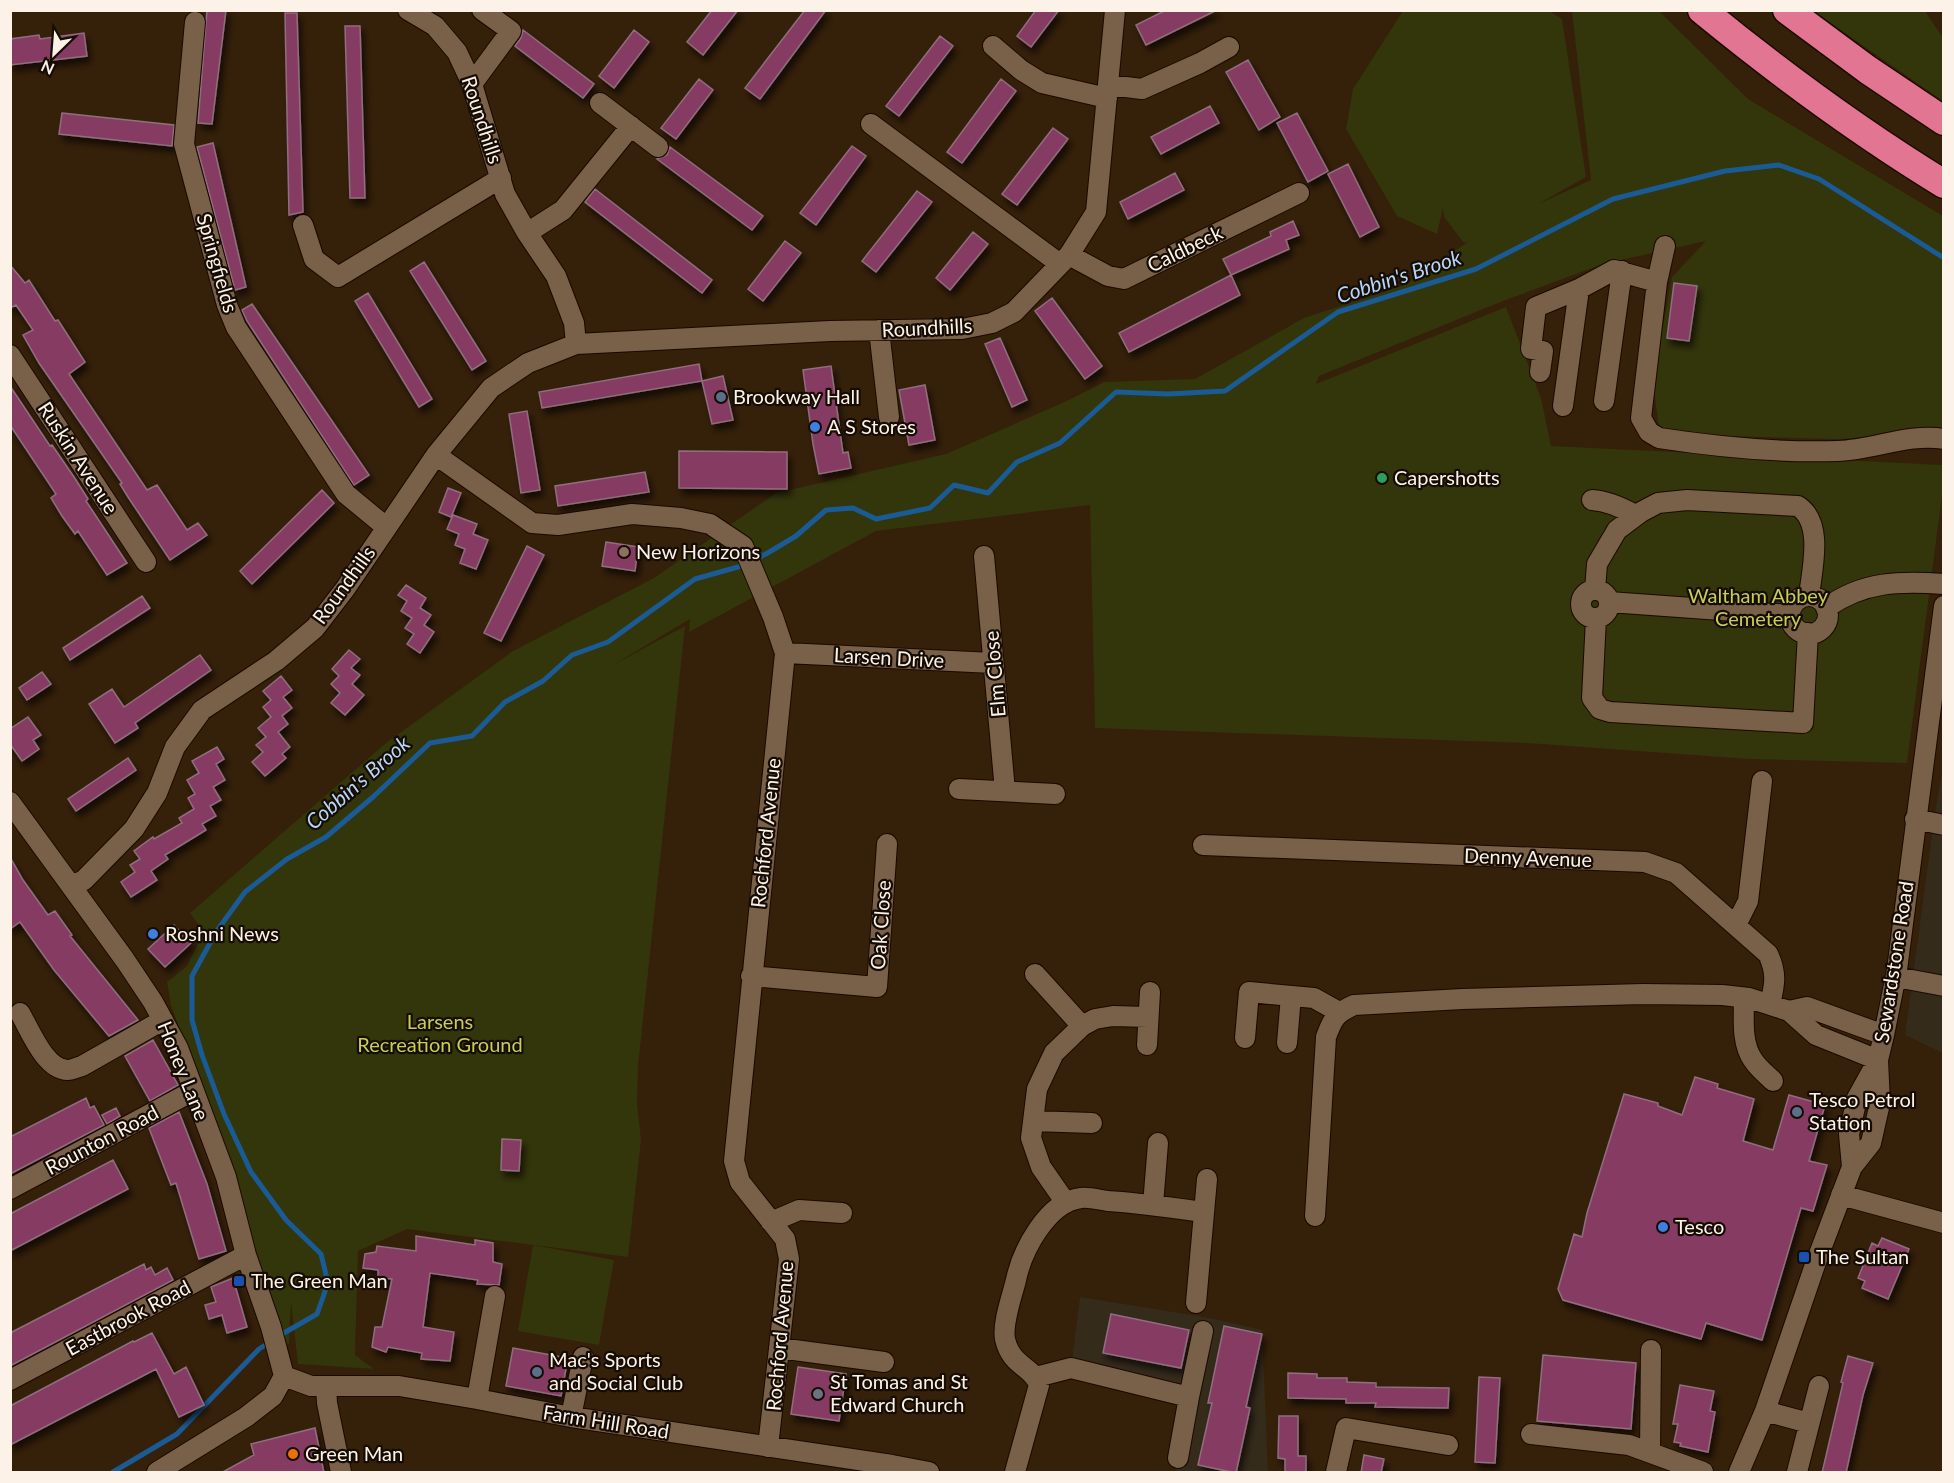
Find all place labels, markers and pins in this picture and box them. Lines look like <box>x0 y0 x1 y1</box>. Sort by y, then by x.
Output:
place label: Brookway Hall <box>733 384 860 408</box>
marker: Brookway Hall <box>714 390 728 404</box>
place label: A S Stores <box>827 414 916 438</box>
marker: A S Stores <box>808 420 822 434</box>
place label: Capershotts <box>1394 465 1500 489</box>
marker: Capershotts <box>1375 471 1389 485</box>
place label: New Horizons <box>636 539 760 563</box>
marker: New Horizons <box>617 545 631 559</box>
place label: Roshni News <box>165 921 279 945</box>
marker: Roshni News <box>146 927 160 941</box>
place label: Tesco Petrol Station <box>1809 1087 1916 1134</box>
marker: Tesco Petrol Station <box>1790 1105 1804 1119</box>
place label: Tesco <box>1675 1214 1724 1238</box>
marker: Tesco <box>1656 1220 1670 1234</box>
place label: The Sultan <box>1816 1244 1909 1268</box>
marker: The Sultan <box>1797 1250 1811 1264</box>
place label: The Green Man <box>251 1268 388 1292</box>
marker: The Green Man <box>232 1274 246 1288</box>
place label: Mac's Sports and Social Club <box>549 1347 683 1394</box>
marker: Mac's Sports and Social Club <box>530 1365 544 1379</box>
place label: St Tomas and St Edward Church <box>830 1369 968 1416</box>
marker: St Tomas and St Edward Church <box>811 1387 825 1401</box>
place label: Green Man <box>305 1441 403 1465</box>
marker: Green Man <box>286 1447 300 1461</box>

